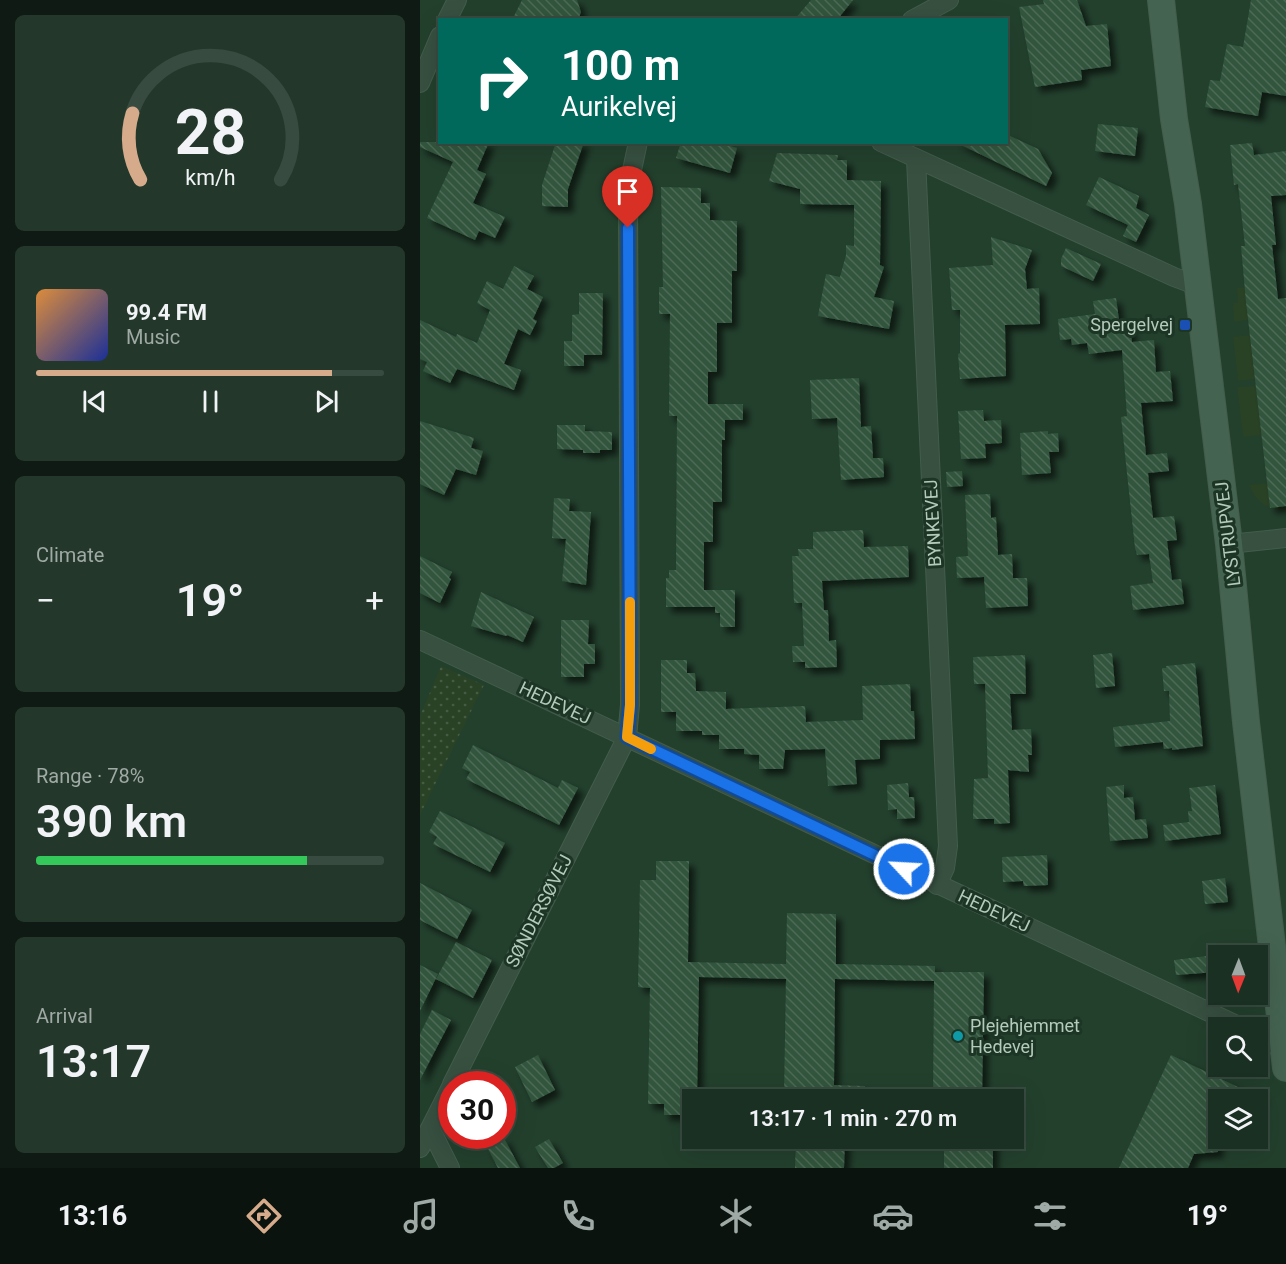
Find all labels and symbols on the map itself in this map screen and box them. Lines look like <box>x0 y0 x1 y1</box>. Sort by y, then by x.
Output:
pin <box>602 166 653 228</box>
place label: Spergelvej <box>1090 314 1173 335</box>
marker: Spergelvej <box>1178 318 1192 332</box>
street label: BYNKEVEJ <box>920 479 945 567</box>
street label: LYSTRUPVEJ <box>1211 480 1244 588</box>
street label: HEDEVEJ <box>516 677 594 728</box>
position arrow <box>872 837 936 901</box>
street label: SØNDERSØVEJ <box>501 851 576 971</box>
street label: HEDEVEJ <box>955 885 1033 936</box>
north arrow <box>1208 945 1268 1005</box>
place label: Plejehjemmet Hedevej <box>970 1015 1080 1057</box>
marker: Plejehjemmet Hedevej <box>951 1029 965 1043</box>
speed limit sign: 30 <box>438 1071 516 1149</box>

